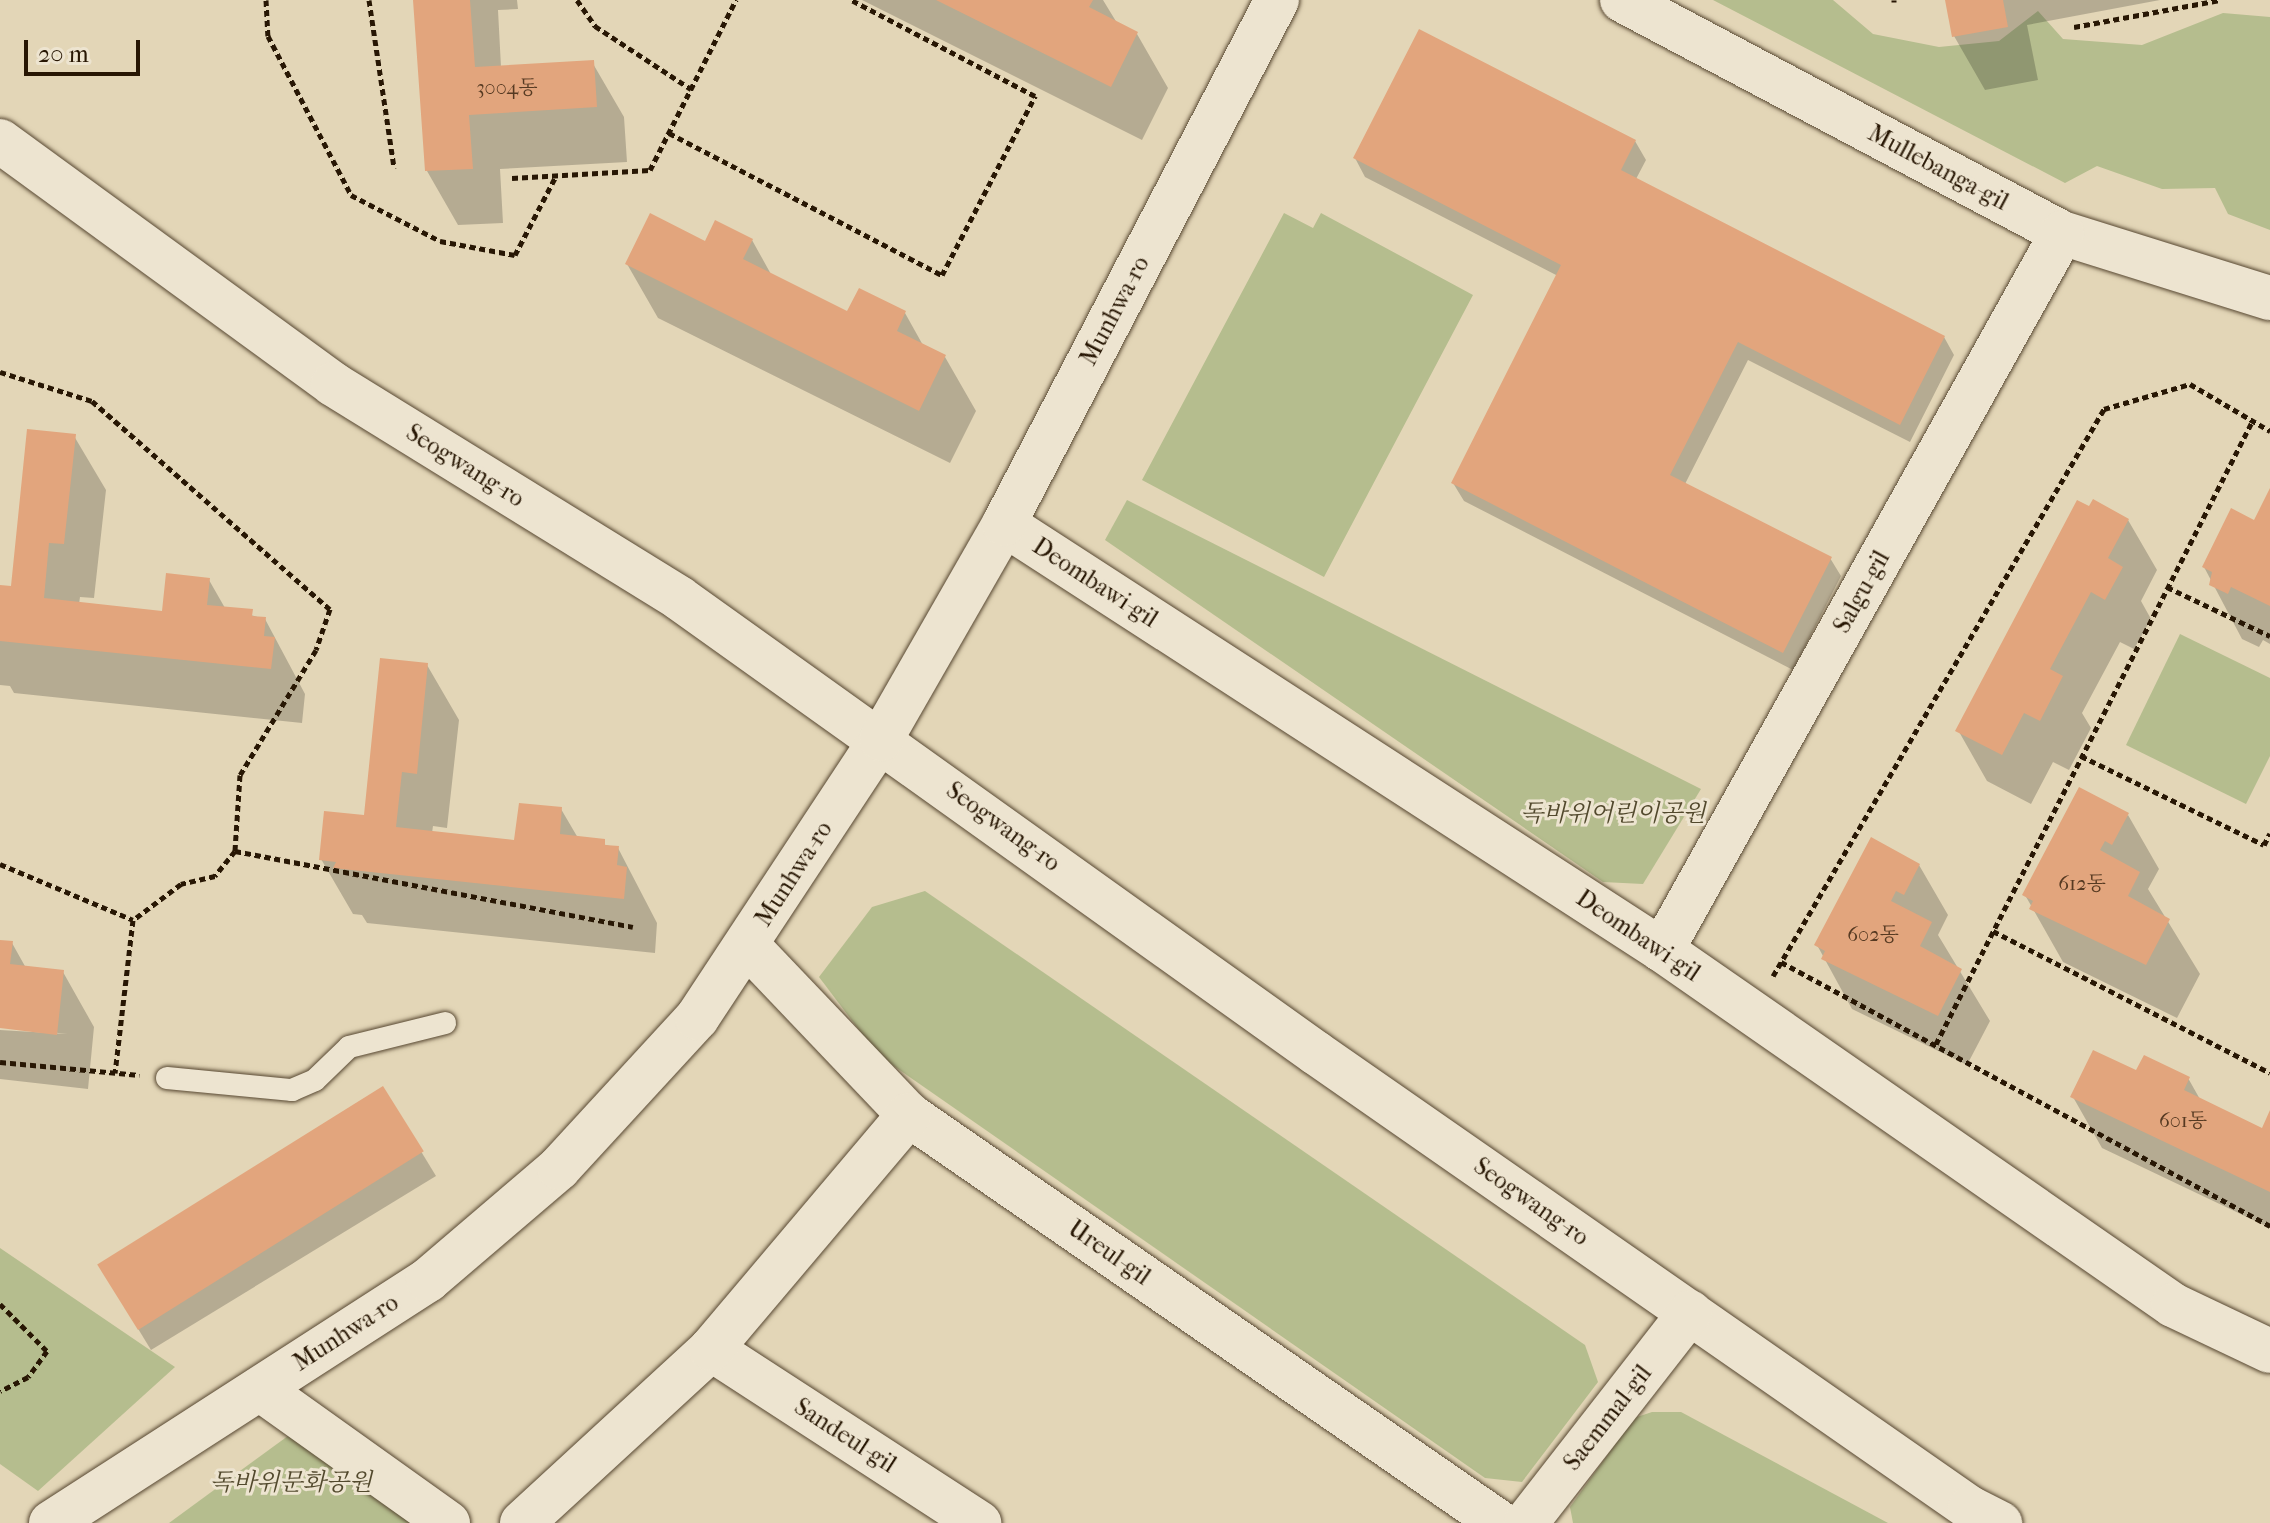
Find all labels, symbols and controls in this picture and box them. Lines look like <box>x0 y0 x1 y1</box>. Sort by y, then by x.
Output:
scale bar <box>28 24 144 74</box>
text: 20 m <box>38 40 89 68</box>
house number: 3004동 <box>476 75 538 99</box>
street label: Mullebanga-gil <box>1863 119 2013 217</box>
street label: Munhwa-ro <box>1074 252 1156 370</box>
street label: Seogwang-ro <box>401 418 529 514</box>
street label: Deombawi-gil <box>1027 532 1163 634</box>
street label: Salgu-gil <box>1828 546 1896 638</box>
street label: Seogwang-ro <box>940 776 1066 878</box>
park label: 독바위어린이공원 <box>1520 800 1706 828</box>
street label: Munhwa-ro <box>749 816 839 932</box>
house number: 612동 <box>2058 871 2106 895</box>
street label: Deombawi-gil <box>1571 884 1705 988</box>
house number: 602동 <box>1847 922 1899 946</box>
house number: 601동 <box>2159 1108 2207 1132</box>
street label: Seogwang-ro <box>1468 1152 1594 1252</box>
street label: Ureul-gil <box>1062 1214 1156 1292</box>
street label: Munhwa-ro <box>288 1288 404 1378</box>
street label: Saemmal-gil <box>1558 1360 1658 1476</box>
street label: Sandeul-gil <box>789 1393 901 1479</box>
park label: 독바위문화공원 <box>210 1469 372 1497</box>

